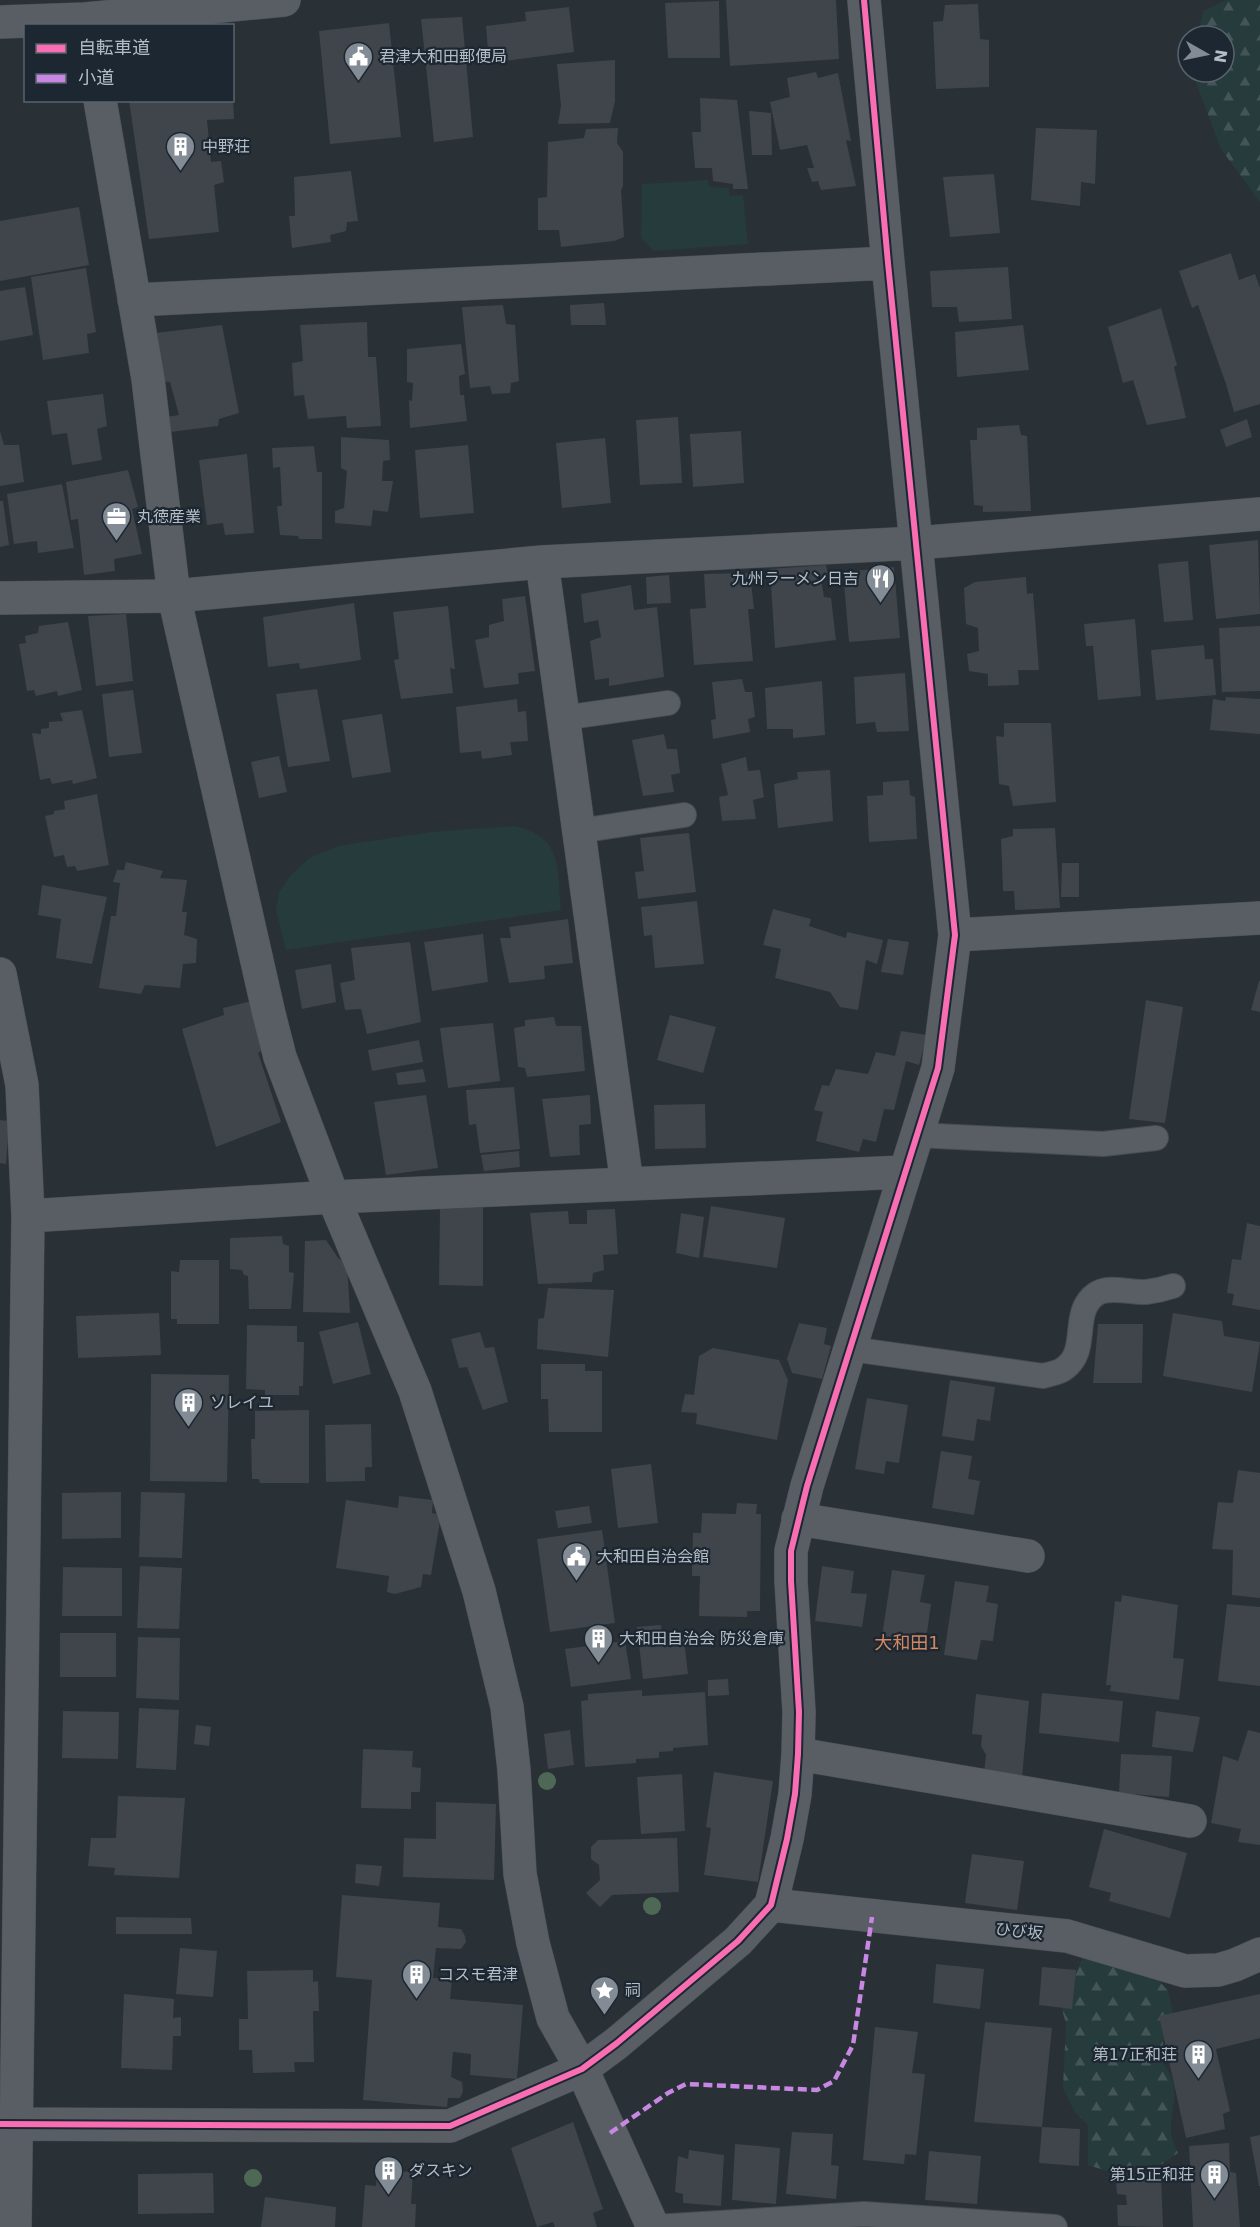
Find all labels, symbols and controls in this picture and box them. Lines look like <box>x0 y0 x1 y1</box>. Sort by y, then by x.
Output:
legend <box>24 24 234 102</box>
north arrow <box>1176 24 1236 84</box>
text: 自転車道 <box>78 37 150 58</box>
public building icon: 君津大和田郵便局 <box>342 40 374 82</box>
place label: 君津大和田郵便局 <box>379 47 507 66</box>
text: N <box>1210 48 1231 64</box>
text: 小道 <box>78 67 114 88</box>
building icon: 中野荘 <box>165 130 197 172</box>
place label: 中野荘 <box>202 137 250 156</box>
office icon: 丸徳産業 <box>100 500 132 542</box>
place label: 丸徳産業 <box>137 507 201 526</box>
restaurant icon: 九州ラーメン日吉 <box>864 562 896 604</box>
place label: 九州ラーメン日吉 <box>732 569 859 588</box>
building icon: ソレイユ <box>173 1386 205 1428</box>
place label: ソレイユ <box>210 1393 274 1412</box>
public building icon: 大和田自治会館 <box>560 1540 592 1582</box>
place label: 大和田自治会館 <box>597 1547 709 1566</box>
building icon: 大和田自治会 防災倉庫 <box>582 1622 614 1664</box>
place label: 大和田自治会 防災倉庫 <box>619 1629 784 1648</box>
district label: 大和田1 <box>874 1632 940 1653</box>
street label: ひび坂 <box>994 1919 1044 1943</box>
building icon: コスモ君津 <box>401 1958 433 2000</box>
place label: コスモ君津 <box>438 1965 518 1984</box>
place icon: 祠 <box>588 1974 620 2016</box>
place label: 祠 <box>625 1981 641 2000</box>
building icon: 第17正和荘 <box>1182 2038 1214 2080</box>
place label: 第17正和荘 <box>1093 2045 1177 2064</box>
building icon: ダスキン <box>372 2154 404 2196</box>
building icon: 第15正和荘 <box>1199 2158 1231 2200</box>
place label: ダスキン <box>409 2161 473 2180</box>
place label: 第15正和荘 <box>1110 2165 1194 2184</box>

